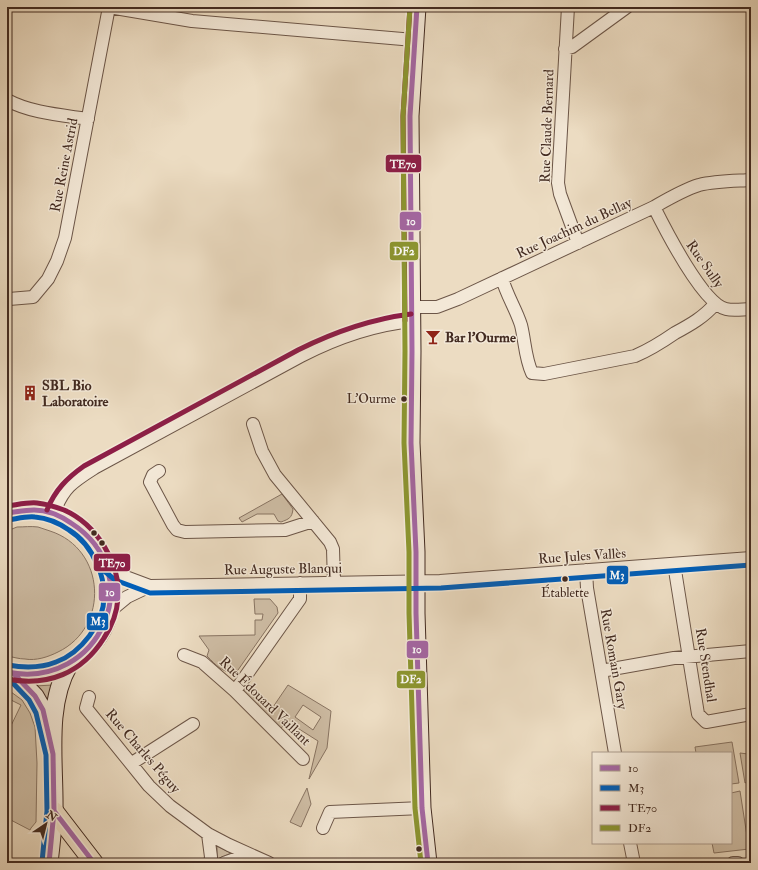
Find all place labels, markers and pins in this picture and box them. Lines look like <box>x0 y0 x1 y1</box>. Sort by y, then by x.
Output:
bar icon: Bar l'Ourme <box>424 328 442 346</box>
place label: Bar l'Ourme <box>445 329 516 346</box>
place label: SBL Bio Laboratoire <box>42 377 109 410</box>
building icon: SBL Bio Laboratoire <box>21 384 39 402</box>
place label: L'Ourme <box>347 391 397 407</box>
marker: L'Ourme <box>399 394 409 404</box>
unlabelled marker <box>89 528 99 538</box>
unlabelled marker <box>97 538 107 548</box>
marker: Établette <box>560 574 570 584</box>
place label: Établette <box>541 584 589 601</box>
unlabelled marker <box>414 844 424 854</box>

